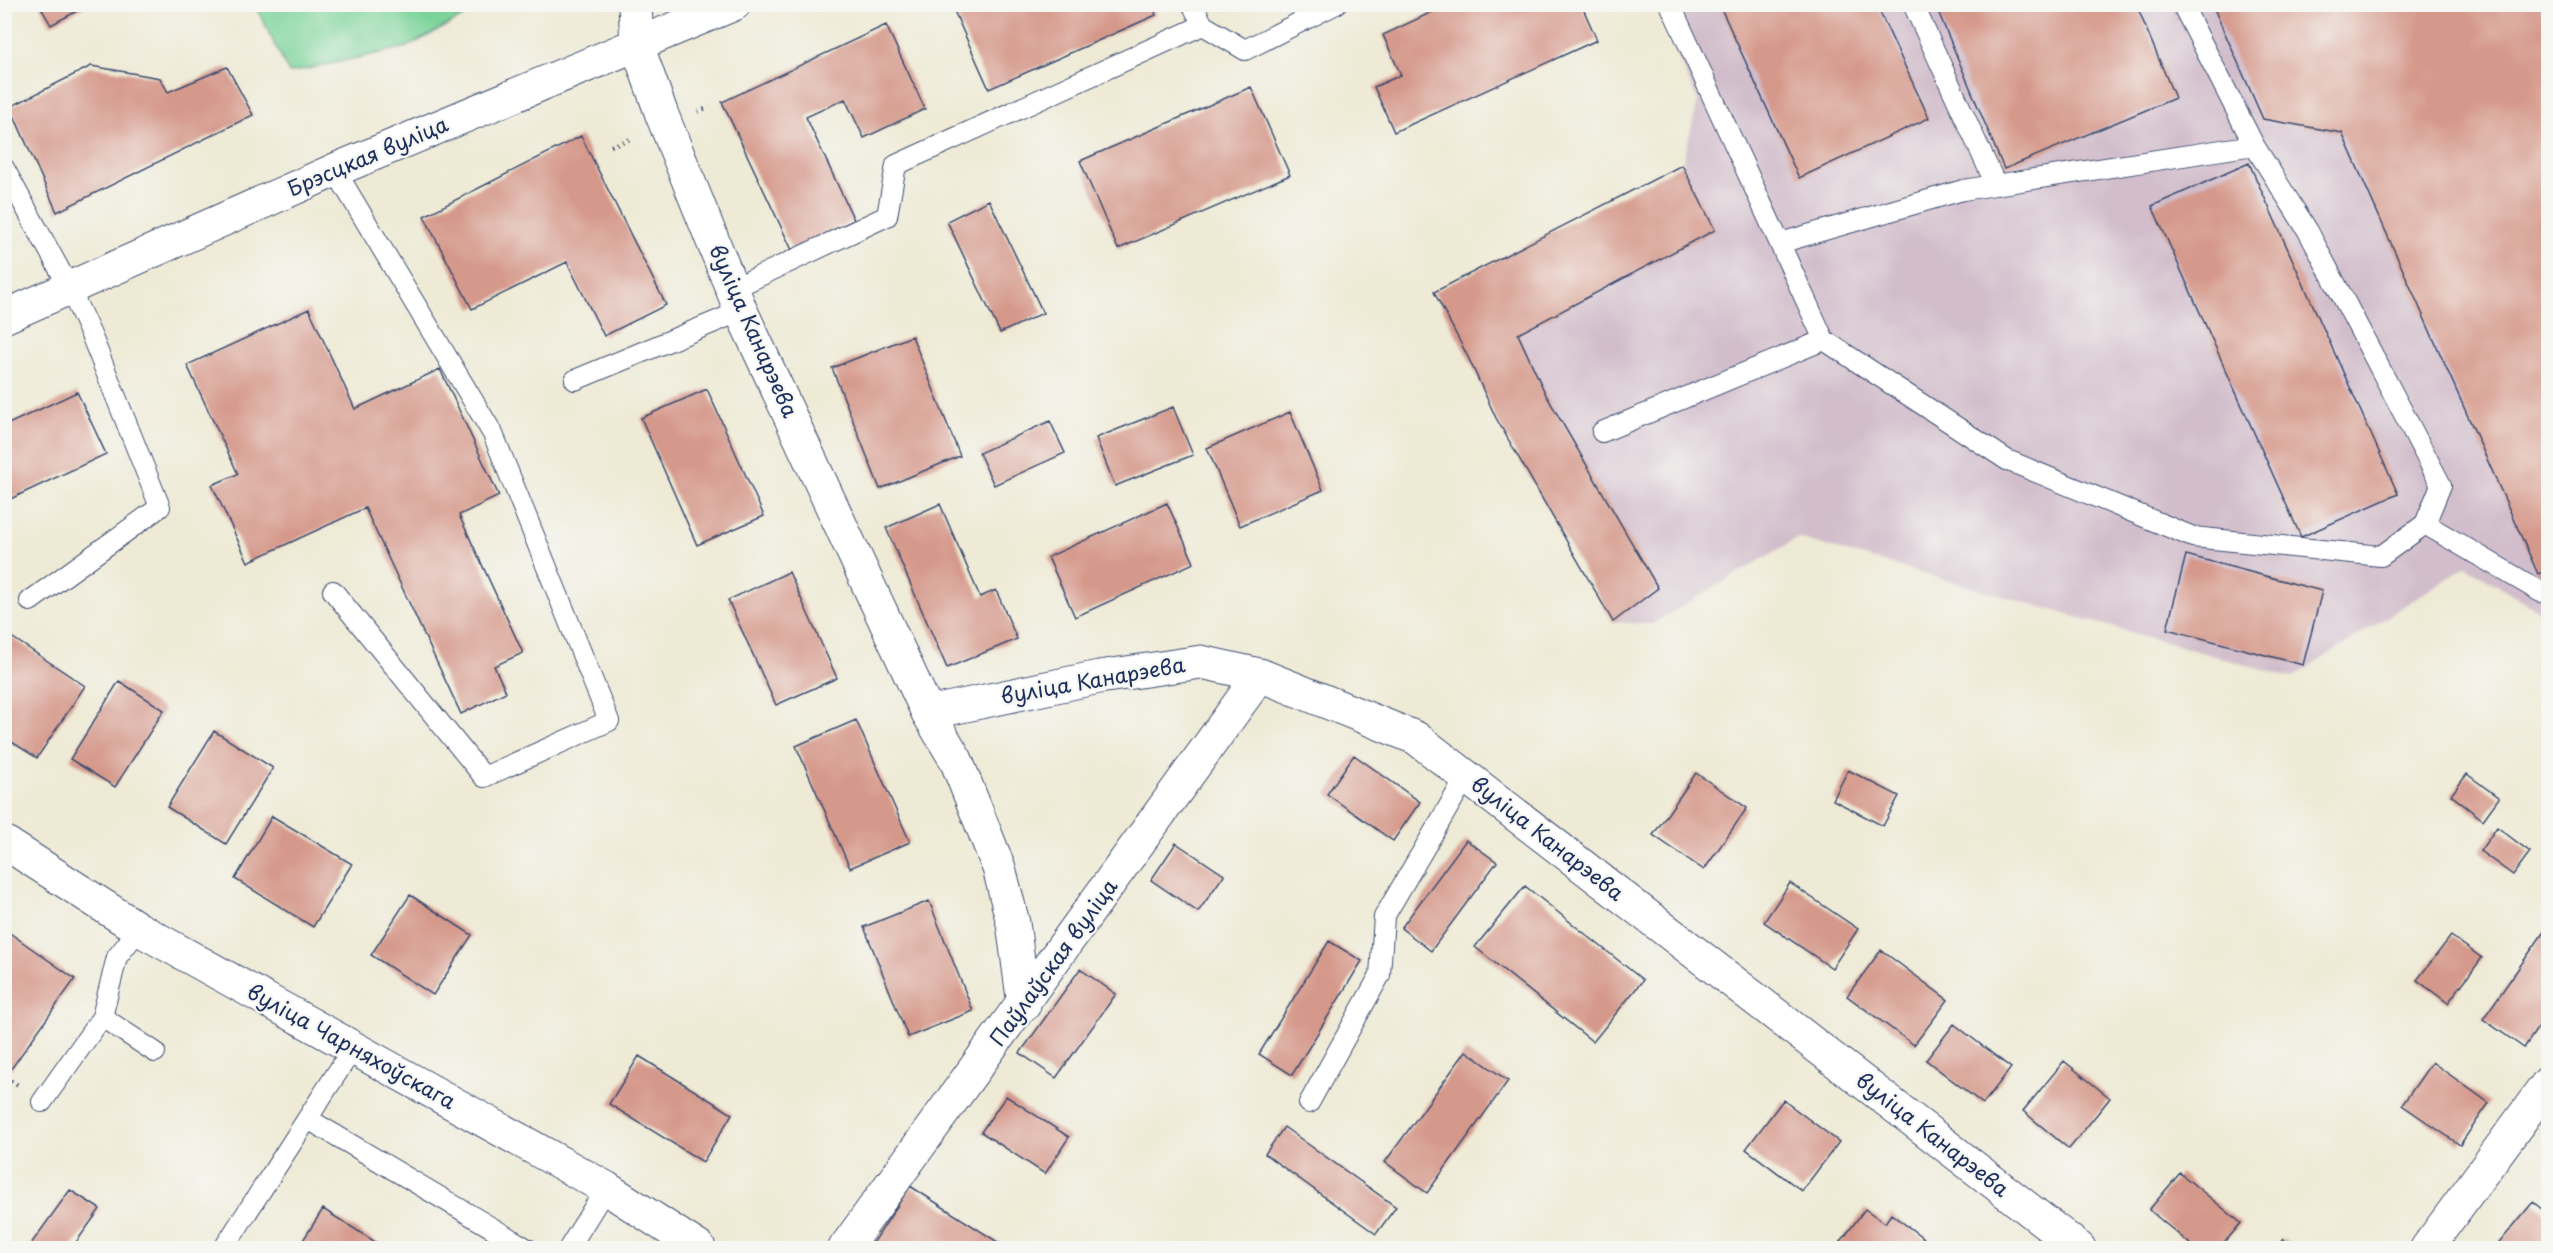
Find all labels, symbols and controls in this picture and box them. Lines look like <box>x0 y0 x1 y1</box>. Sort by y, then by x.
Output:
street label: Брэсцкая вуліца <box>282 107 453 203</box>
street label: вуліца Канарэева <box>702 238 807 422</box>
street label: вуліца Канарэева <box>998 647 1187 711</box>
street label: вуліца Канарэева <box>1465 767 1632 907</box>
street label: Паўлаўская вуліца <box>981 871 1124 1052</box>
street label: вуліца Чарняхоўскага <box>242 974 463 1116</box>
street label: вуліца Канарэева <box>1850 1063 2017 1203</box>

